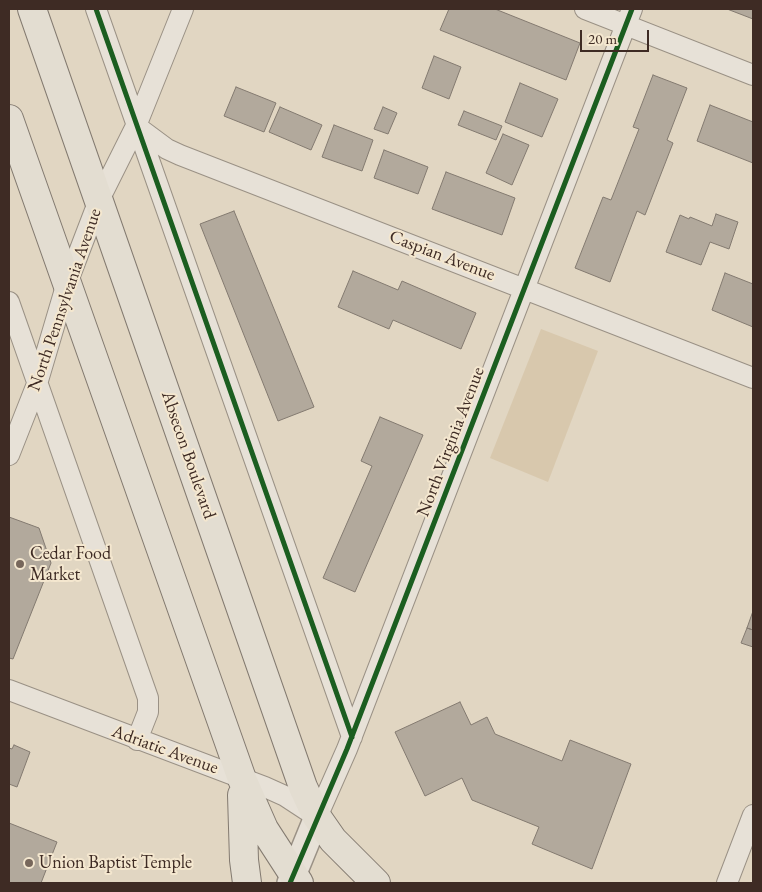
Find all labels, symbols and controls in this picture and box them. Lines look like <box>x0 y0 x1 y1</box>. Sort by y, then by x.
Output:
scale bar <box>582 20 651 52</box>
text: 20 m <box>588 29 617 48</box>
street label: North Pennsylvania Avenue <box>24 206 106 394</box>
street label: Caspian Avenue <box>386 226 498 286</box>
street label: North Virginia Avenue <box>413 364 489 520</box>
street label: Absecon Boulevard <box>156 388 220 522</box>
place label: Cedar Food Market <box>30 543 111 586</box>
marker: Cedar Food Market <box>14 558 26 570</box>
street label: Adriatic Avenue <box>109 721 221 779</box>
place label: Union Baptist Temple <box>39 852 192 874</box>
marker: Union Baptist Temple <box>23 857 35 869</box>

